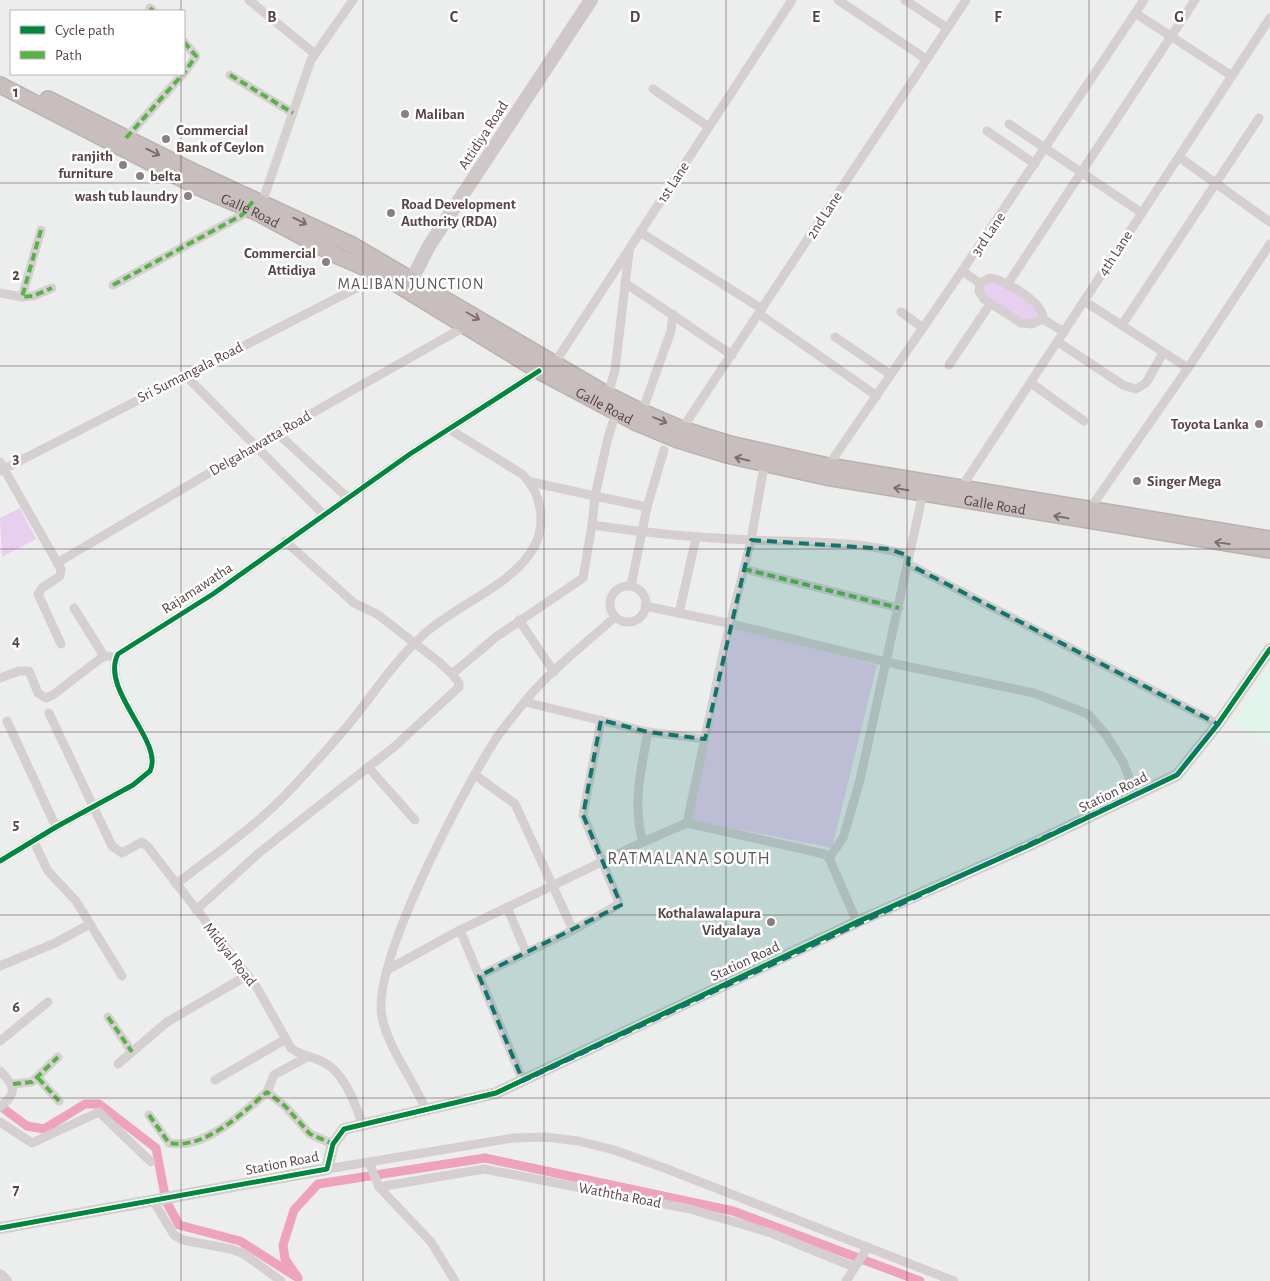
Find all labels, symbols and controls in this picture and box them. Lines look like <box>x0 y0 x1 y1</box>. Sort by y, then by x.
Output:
text: B <box>267 9 277 25</box>
text: C <box>450 9 459 25</box>
text: D <box>630 9 641 25</box>
text: E <box>812 9 820 25</box>
text: F <box>994 9 1002 25</box>
text: G <box>1174 9 1184 25</box>
legend <box>10 10 185 75</box>
text: Cycle path <box>55 23 115 38</box>
text: Path <box>55 48 82 63</box>
text: 1 <box>13 84 19 100</box>
street label: Attidiya Road <box>456 98 511 172</box>
place label: Maliban <box>415 107 465 122</box>
marker: Maliban <box>399 108 411 120</box>
place label: Commercial Bank of Ceylon <box>176 123 264 155</box>
marker: Commercial Bank of Ceylon <box>160 133 172 145</box>
one-way arrow <box>145 147 160 157</box>
place label: ranjith furniture <box>58 149 113 181</box>
marker: ranjith furniture <box>117 159 129 171</box>
street label: 1st Lane <box>655 159 692 206</box>
place label: belta <box>150 169 181 184</box>
marker: belta <box>134 170 146 182</box>
place label: wash tub laundry <box>75 189 178 204</box>
street label: 2nd Lane <box>804 189 845 241</box>
marker: wash tub laundry <box>182 190 194 202</box>
street label: Galle Road <box>219 191 282 231</box>
place label: Road Development Authority (RDA) <box>401 197 516 229</box>
marker: Road Development Authority (RDA) <box>385 207 397 219</box>
street label: 3rd Lane <box>969 210 1008 259</box>
one-way arrow <box>292 216 307 226</box>
street label: 4th Lane <box>1096 228 1135 278</box>
place label: Commercial Attidiya <box>244 246 316 278</box>
marker: Commercial Attidiya <box>320 256 332 268</box>
text: 2 <box>12 267 20 283</box>
district label: MALIBAN JUNCTION <box>337 276 485 292</box>
one-way arrow <box>465 311 479 321</box>
street label: Sri Sumangala Road <box>135 339 245 405</box>
street label: Galle Road <box>573 385 636 428</box>
street label: Delgahawatta Road <box>207 408 314 479</box>
one-way arrow <box>652 416 667 425</box>
place label: Toyota Lanka <box>1171 417 1249 432</box>
marker: Toyota Lanka <box>1253 418 1265 430</box>
text: 3 <box>13 450 20 466</box>
one-way arrow <box>734 454 750 463</box>
place label: Singer Mega <box>1147 474 1222 489</box>
marker: Singer Mega <box>1131 475 1143 487</box>
one-way arrow <box>894 484 910 494</box>
street label: Galle Road <box>963 493 1027 518</box>
one-way arrow <box>1054 512 1070 522</box>
one-way arrow <box>1214 538 1230 548</box>
street label: Rajamawatha <box>159 560 235 617</box>
text: 4 <box>12 633 20 649</box>
street label: Station Road <box>1076 769 1150 816</box>
text: 5 <box>13 816 20 832</box>
district label: RATMALANA SOUTH <box>607 850 771 868</box>
place label: Kothalawalapura Vidyalaya <box>657 906 761 938</box>
marker: Kothalawalapura Vidyalaya <box>765 916 777 928</box>
street label: Midiyal Road <box>200 920 259 989</box>
street label: Station Road <box>708 939 782 984</box>
text: 6 <box>12 999 20 1015</box>
street label: Station Road <box>244 1149 320 1178</box>
street label: Waththa Road <box>577 1180 663 1211</box>
text: 7 <box>13 1182 20 1198</box>

